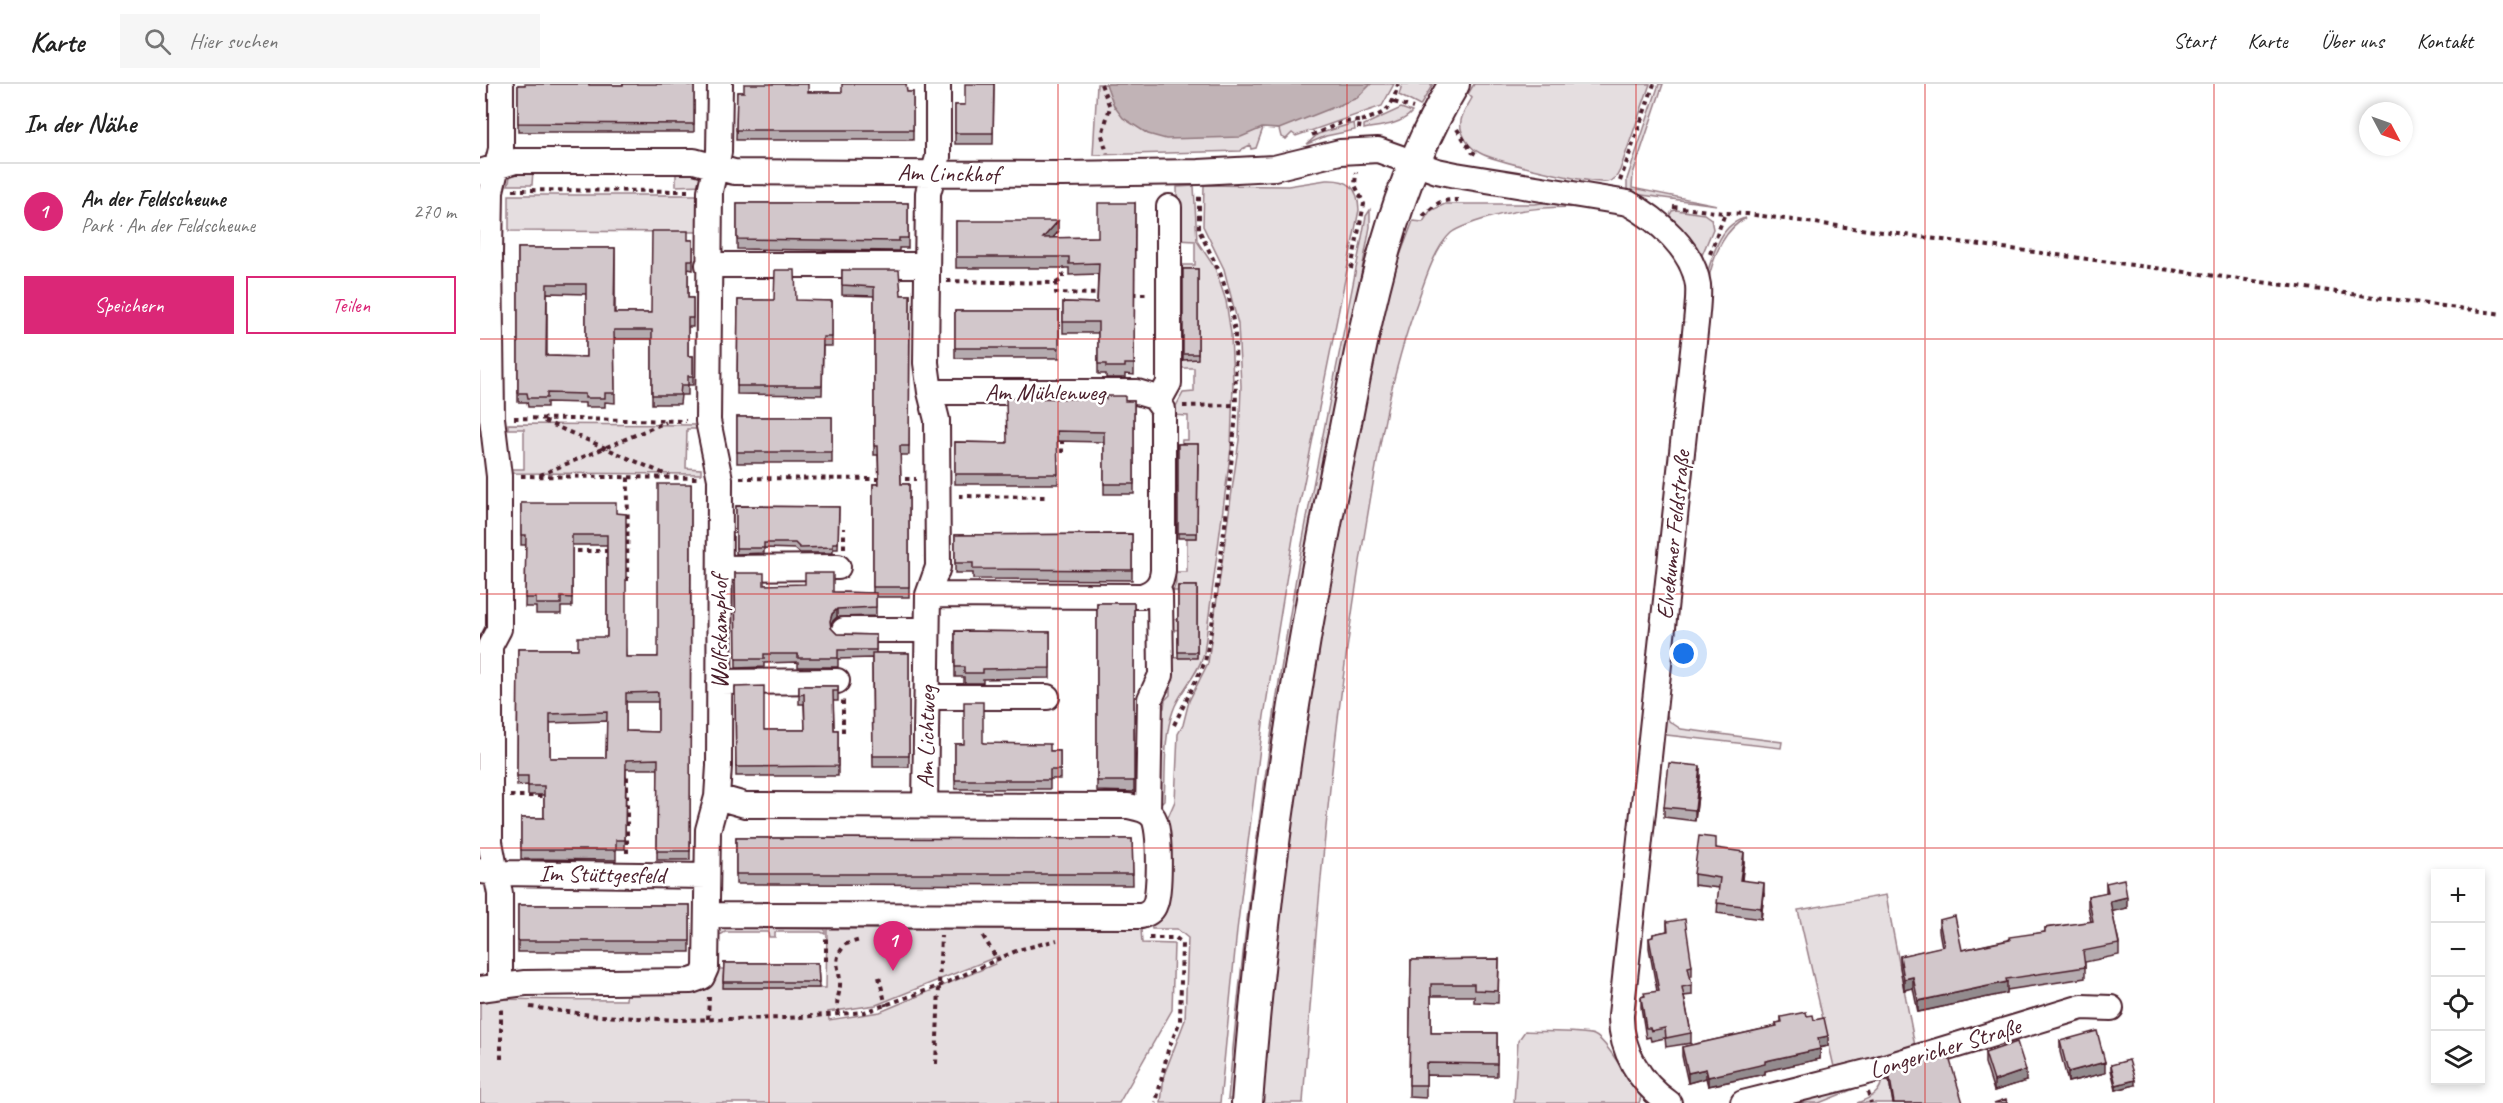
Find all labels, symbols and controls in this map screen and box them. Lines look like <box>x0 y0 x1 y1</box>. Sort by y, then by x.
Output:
search box <box>120 14 540 68</box>
text: Karte <box>30 24 84 59</box>
icon: search <box>141 25 174 58</box>
text: Hier suchen <box>189 27 278 55</box>
text: Start <box>2173 28 2214 54</box>
text: Karte <box>2247 28 2288 54</box>
text: Über uns <box>2321 28 2384 54</box>
text: Kontakt <box>2417 28 2473 54</box>
north arrow <box>2359 102 2413 156</box>
text: In der Nähe <box>24 107 136 140</box>
street label: Am Linckhof <box>897 157 1005 189</box>
text: An der Feldscheune <box>81 185 226 213</box>
text: 1 <box>39 199 48 224</box>
text: 270 m <box>413 199 456 224</box>
text: Park · An der Feldscheune <box>81 213 255 238</box>
button: Speichern <box>24 276 234 334</box>
button: Teilen <box>246 276 456 334</box>
street label: Am Mühlenweg <box>985 377 1107 407</box>
street label: Elvekumer Feldstraße <box>1649 447 1697 621</box>
street label: Wolfskamphof <box>704 570 734 689</box>
your location <box>1669 639 1698 668</box>
street label: Am Lichtweg <box>910 684 942 788</box>
street label: Im Stüttgesfeld <box>539 858 669 890</box>
map controls <box>2431 869 2485 1085</box>
button: + <box>2431 869 2485 923</box>
pin: 1 <box>874 922 912 971</box>
button: − <box>2431 923 2485 977</box>
button: locate <box>2431 977 2485 1031</box>
street label: Longericher Straße <box>1866 1010 2026 1085</box>
button: layers <box>2431 1031 2485 1085</box>

